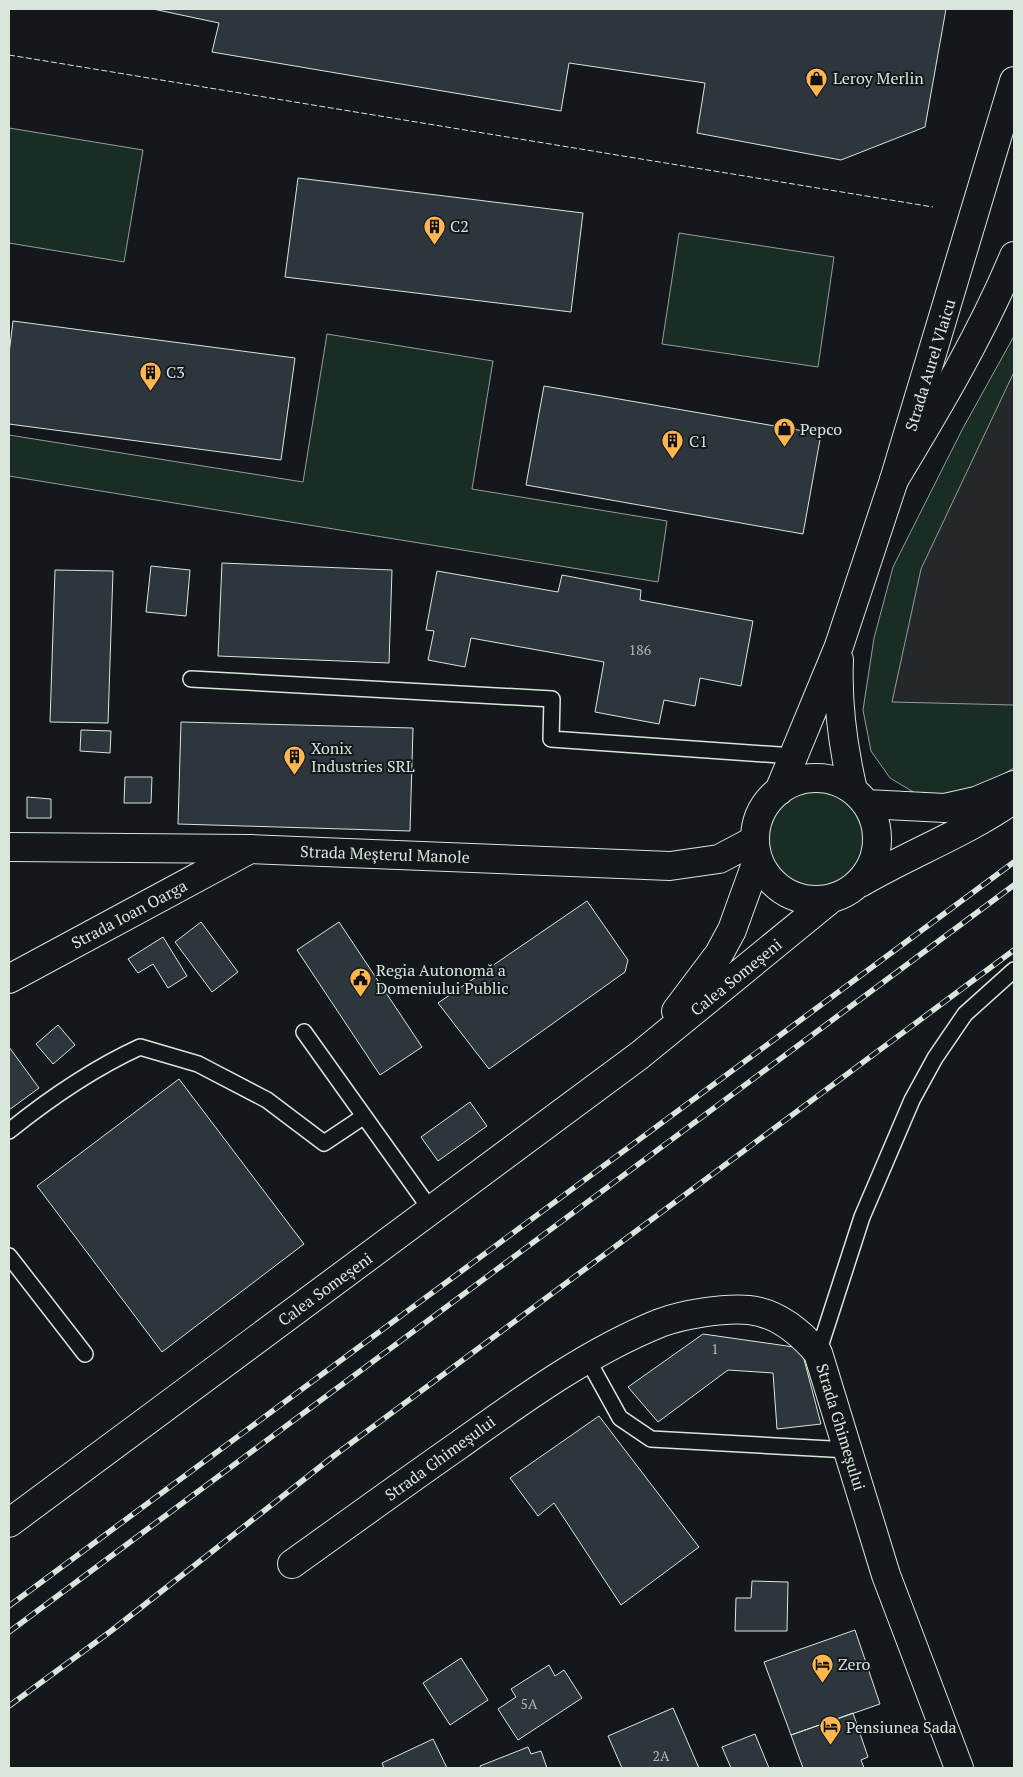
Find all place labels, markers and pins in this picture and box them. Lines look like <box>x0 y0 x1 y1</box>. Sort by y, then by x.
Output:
shop icon: Leroy Merlin <box>805 66 829 97</box>
place label: Leroy Merlin <box>833 67 924 89</box>
building icon: C2 <box>422 214 446 245</box>
place label: C2 <box>450 215 469 237</box>
building icon: C3 <box>138 360 162 391</box>
place label: C3 <box>166 361 185 383</box>
shop icon: Pepco <box>772 417 796 448</box>
place label: Pepco <box>800 418 842 440</box>
building icon: C1 <box>661 429 685 460</box>
place label: C1 <box>689 430 708 452</box>
place label: Xonix Industries SRL <box>311 737 415 777</box>
building icon: Xonix Industries SRL <box>283 745 307 776</box>
place label: Regia Autonomă a Domeniului Public <box>376 959 509 999</box>
public building icon: Regia Autonomă a Domeniului Public <box>348 967 372 998</box>
hotel icon: Zero <box>810 1652 834 1683</box>
place label: Zero <box>838 1653 871 1675</box>
hotel icon: Pensiunea Sada <box>818 1715 842 1746</box>
place label: Pensiunea Sada <box>846 1716 957 1738</box>

